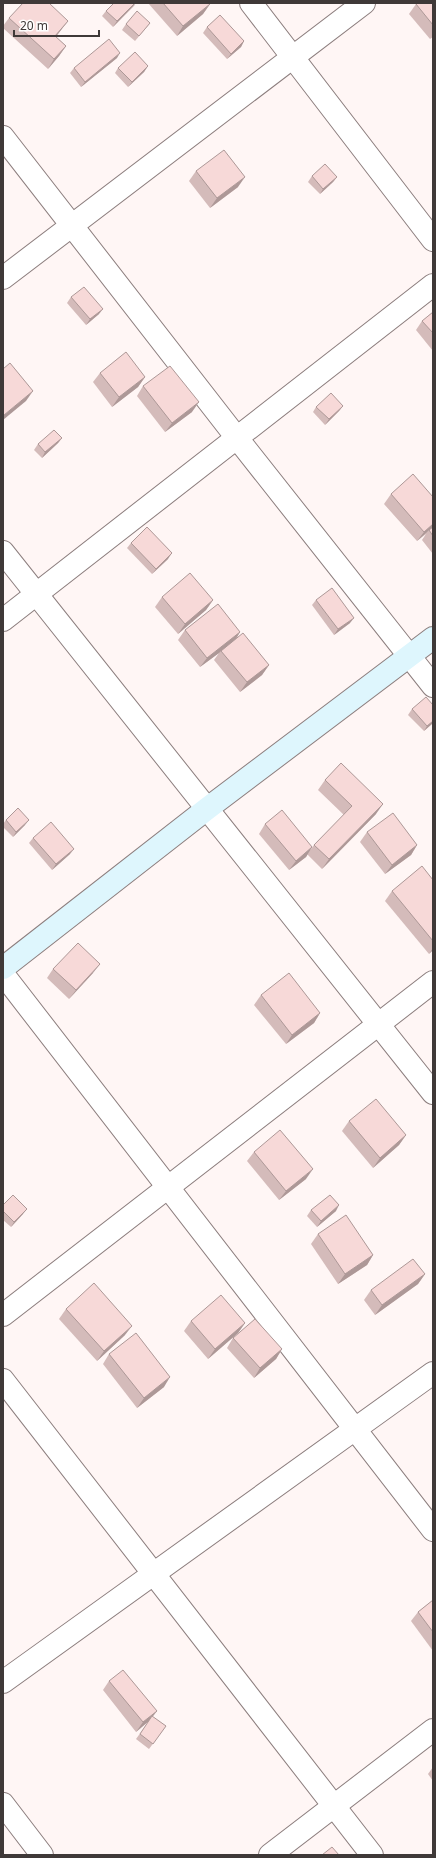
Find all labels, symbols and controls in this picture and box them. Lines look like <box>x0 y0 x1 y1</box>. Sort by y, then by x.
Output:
scale bar <box>14 12 99 38</box>
text: 20 m <box>20 17 48 34</box>

